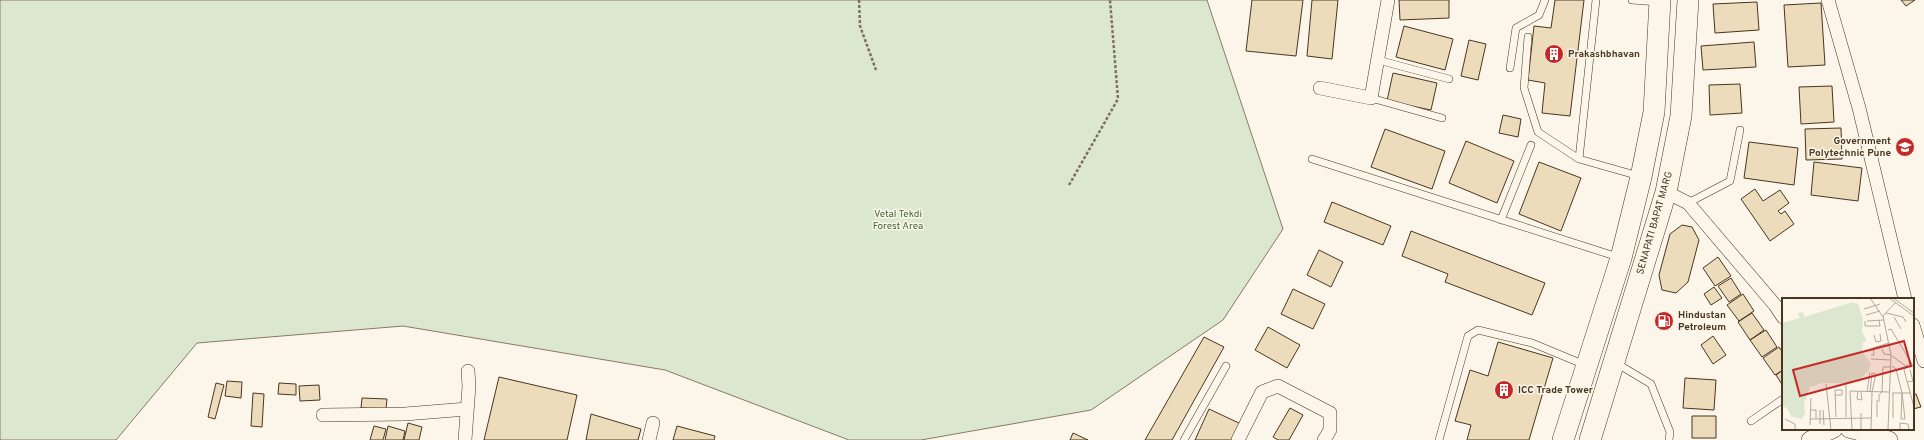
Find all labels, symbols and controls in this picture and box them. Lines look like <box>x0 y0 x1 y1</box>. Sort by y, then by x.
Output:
building icon: Prakashbhavan <box>1543 43 1565 65</box>
place label: Prakashbhavan <box>1568 48 1640 61</box>
place label: Government Polytechnic Pune <box>1809 135 1891 160</box>
school or university icon: Government Polytechnic Pune <box>1894 136 1916 158</box>
street label: SENAPATI BAPAT MARG <box>1634 170 1676 276</box>
park label: Vetal Tekdi Forest Area <box>873 208 923 233</box>
inset map <box>1782 298 1914 430</box>
place label: Hindustan Petroleum <box>1678 309 1726 334</box>
fuel station icon: Hindustan Petroleum <box>1653 310 1675 332</box>
building icon: ICC Trade Tower <box>1493 379 1515 401</box>
place label: ICC Trade Tower <box>1518 384 1594 397</box>

